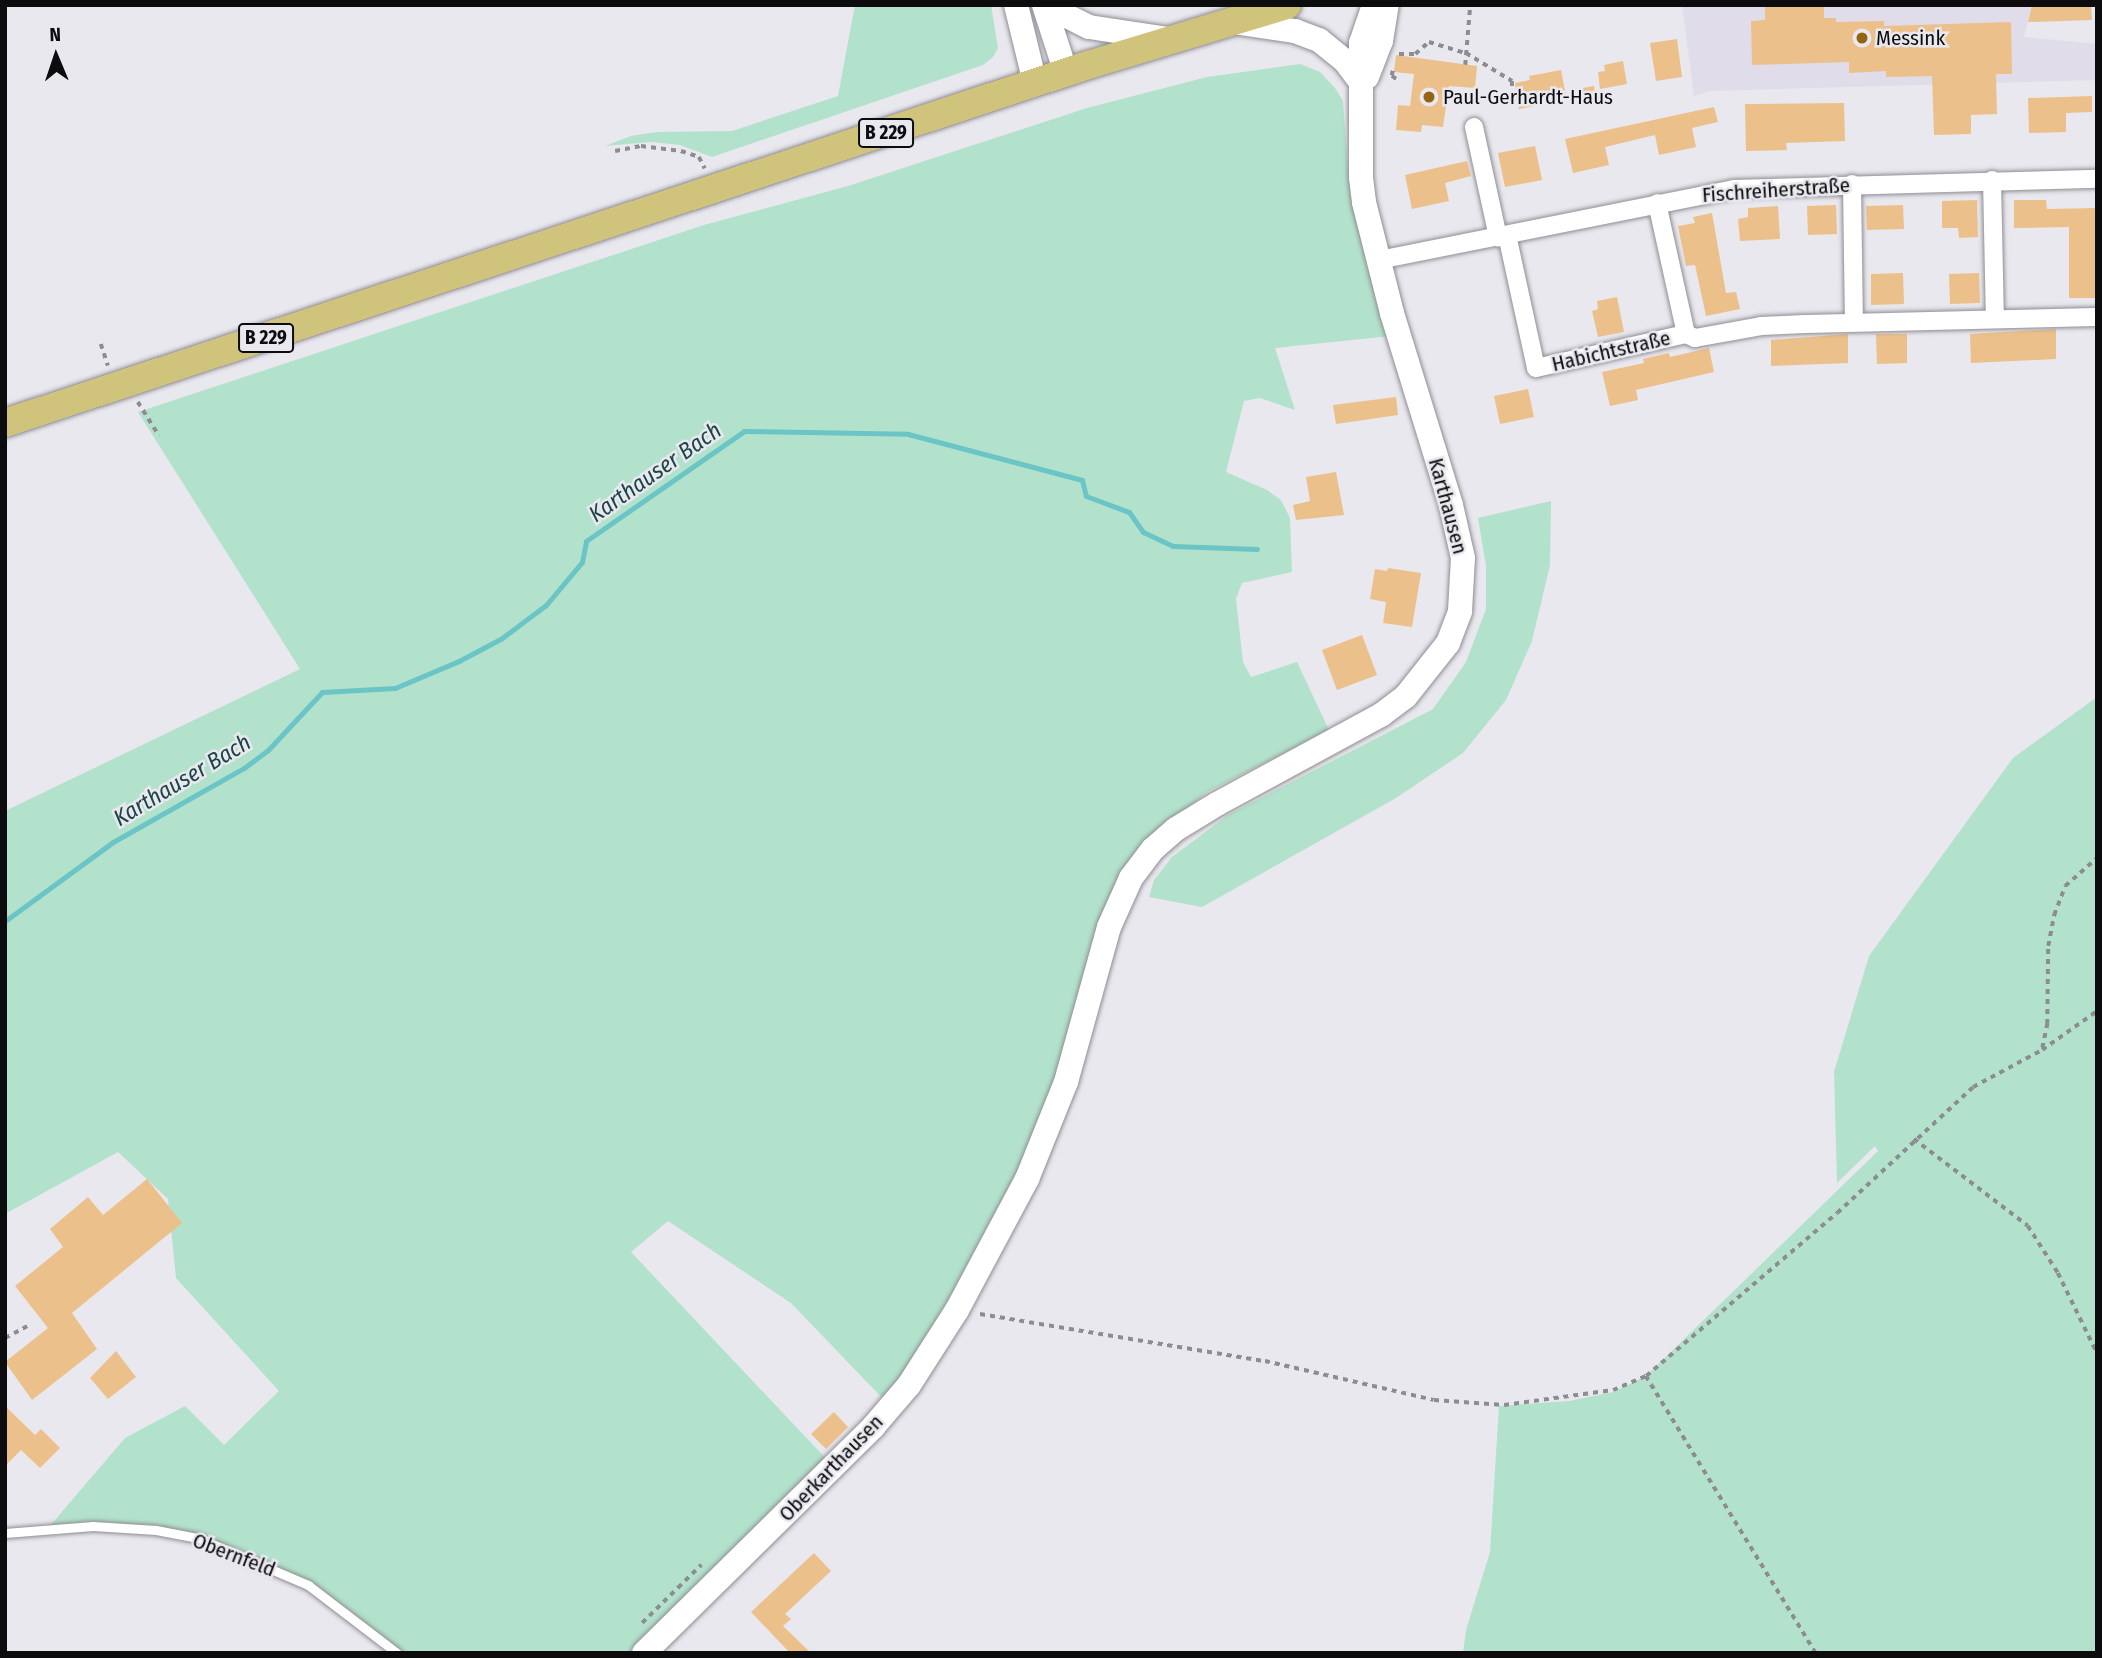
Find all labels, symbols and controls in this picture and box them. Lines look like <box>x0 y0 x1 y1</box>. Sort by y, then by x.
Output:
north arrow <box>21 21 91 91</box>
text: N <box>49 23 61 46</box>
place label: Messink <box>1876 25 1945 51</box>
marker: Messink <box>1854 30 1870 46</box>
place label: Paul-Gerhardt-Haus <box>1443 84 1613 110</box>
marker: Paul-Gerhardt-Haus <box>1421 89 1437 105</box>
road number: B 229 <box>858 118 914 148</box>
street label: Fischreiherstraße <box>1701 172 1851 208</box>
road number: B 229 <box>238 322 294 354</box>
street label: Habichtstraße <box>1549 325 1673 377</box>
water label: Karthauser Bach <box>583 416 727 528</box>
street label: Karthausen <box>1423 455 1473 557</box>
water label: Karthauser Bach <box>108 728 256 832</box>
street label: Oberkarthausen <box>774 1409 888 1527</box>
street label: Obernfeld <box>189 1528 279 1582</box>

